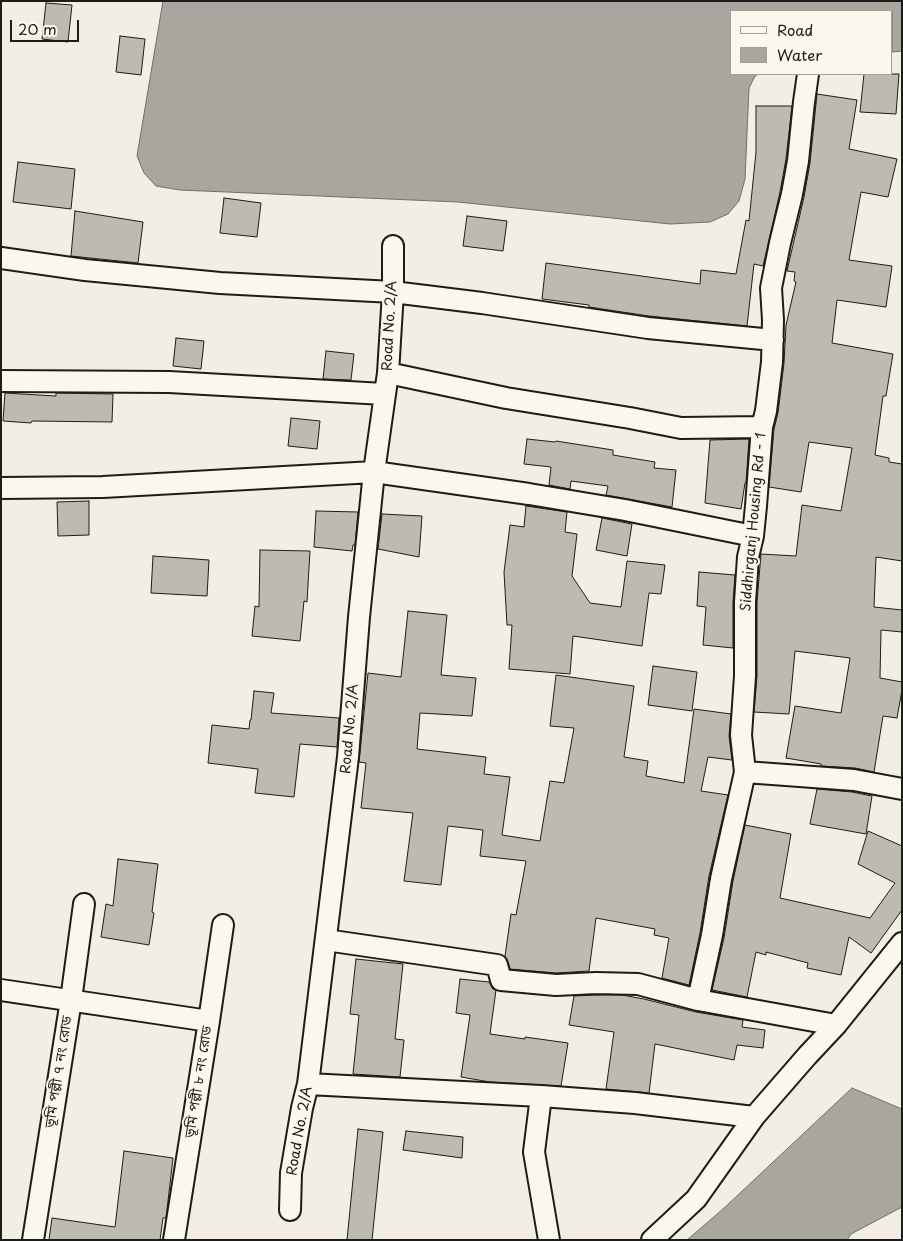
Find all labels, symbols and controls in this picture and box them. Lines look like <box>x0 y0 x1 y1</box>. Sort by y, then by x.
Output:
scale bar <box>12 10 81 42</box>
legend <box>730 10 893 75</box>
text: 20 m <box>18 17 57 40</box>
text: Road <box>777 18 813 41</box>
text: Water <box>777 43 822 66</box>
street label: Road No. 2/A <box>379 280 401 372</box>
street label: Siddhirganj Housing Rd - 1 <box>738 432 770 612</box>
street label: Road No. 2/A <box>338 683 362 775</box>
street label: ভূমি পল্লী ৭ নং রোড <box>42 1015 76 1129</box>
street label: ভূমি পল্লী ৮ নং রোড <box>182 1025 216 1139</box>
street label: Road No. 2/A <box>284 1085 316 1177</box>

